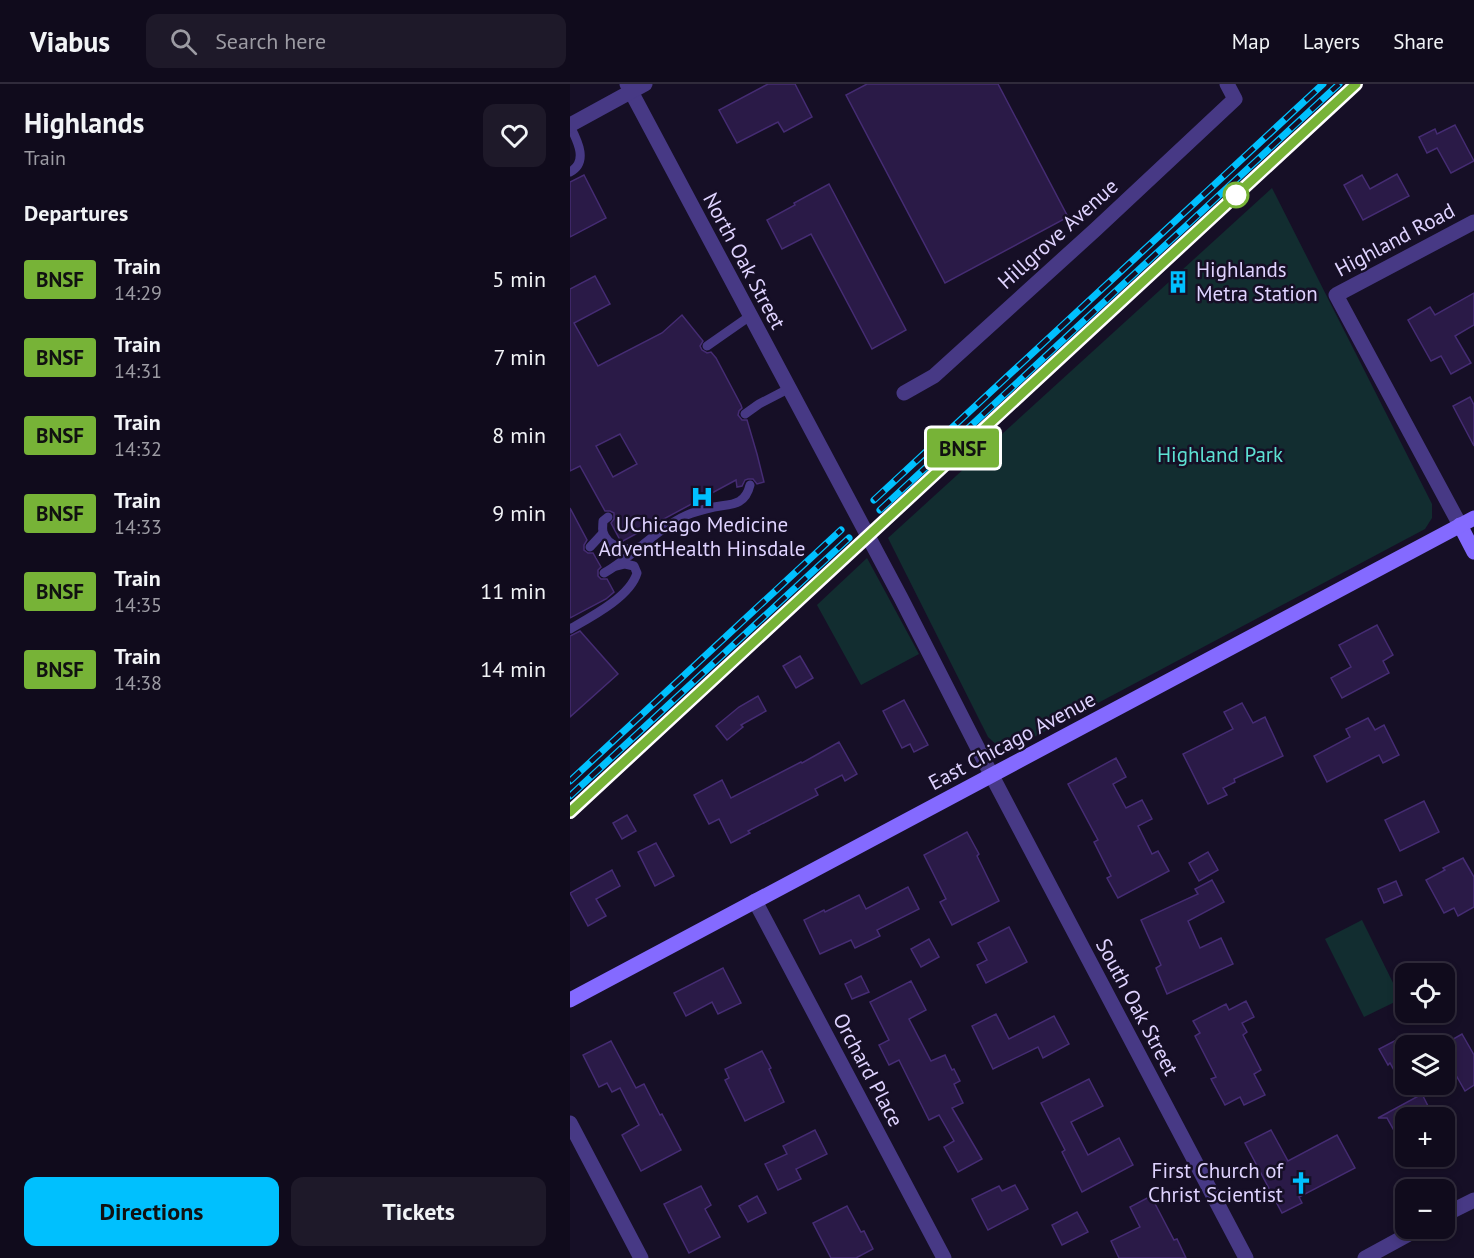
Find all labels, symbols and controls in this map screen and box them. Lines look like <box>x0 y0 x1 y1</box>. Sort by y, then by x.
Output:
search box <box>146 14 566 68</box>
text: Viabus <box>30 23 110 60</box>
icon: search <box>167 25 200 58</box>
text: Search here <box>215 27 326 55</box>
text: Map <box>1232 28 1270 55</box>
text: Layers <box>1303 28 1360 55</box>
text: Share <box>1393 28 1444 55</box>
text: Highlands <box>24 104 144 141</box>
button: heart <box>483 104 546 167</box>
text: Train <box>24 145 66 171</box>
street label: Hillgrove Avenue <box>992 173 1123 295</box>
unlabelled marker <box>1223 182 1249 208</box>
street label: North Oak Street <box>697 188 792 334</box>
street label: Highland Road <box>1330 197 1459 282</box>
text: Departures <box>24 199 128 227</box>
text: Train <box>114 252 161 280</box>
place label: Highlands Metra Station <box>1196 256 1318 307</box>
text: 5 min <box>492 265 546 293</box>
text: BNSF <box>36 266 84 293</box>
building icon: Highlands Metra Station <box>1165 269 1191 295</box>
text: 14:29 <box>114 280 162 306</box>
text: Train <box>114 330 161 358</box>
text: 7 min <box>494 343 546 371</box>
text: BNSF <box>36 344 84 371</box>
text: 14:31 <box>114 358 162 384</box>
text: Train <box>114 408 161 436</box>
text: 8 min <box>492 421 546 449</box>
text: BNSF <box>36 422 84 449</box>
line badge: BNSF <box>921 428 1005 468</box>
text: BNSF <box>939 435 987 462</box>
text: 14:32 <box>114 436 162 462</box>
park label: Highland Park <box>1157 441 1283 468</box>
hospital icon: UChicago Medicine AdventHealth Hinsdale <box>689 484 715 510</box>
text: Train <box>114 486 161 514</box>
text: 9 min <box>492 499 546 527</box>
text: BNSF <box>36 500 84 527</box>
place label: UChicago Medicine AdventHealth Hinsdale <box>599 511 805 562</box>
text: 14:33 <box>114 514 162 540</box>
text: Train <box>114 564 161 592</box>
text: 11 min <box>480 577 546 605</box>
text: BNSF <box>36 578 84 605</box>
text: 14:35 <box>114 592 162 618</box>
text: Train <box>114 642 161 670</box>
text: 14 min <box>480 655 546 683</box>
text: BNSF <box>36 656 84 683</box>
text: 14:38 <box>114 670 162 696</box>
street label: East Chicago Avenue <box>924 685 1100 796</box>
street label: South Oak Street <box>1090 934 1185 1080</box>
map controls <box>1395 963 1455 1239</box>
button: locate <box>1395 963 1455 1023</box>
street label: Orchard Place <box>827 1008 910 1131</box>
button: layers <box>1395 1035 1455 1095</box>
button: + <box>1395 1107 1455 1167</box>
place label: First Church of Christ Scientist <box>1148 1157 1284 1208</box>
church icon: First Church of Christ Scientist <box>1288 1170 1314 1196</box>
button: Directions <box>24 1177 279 1246</box>
button: Tickets <box>291 1177 546 1246</box>
button: − <box>1395 1179 1455 1239</box>

